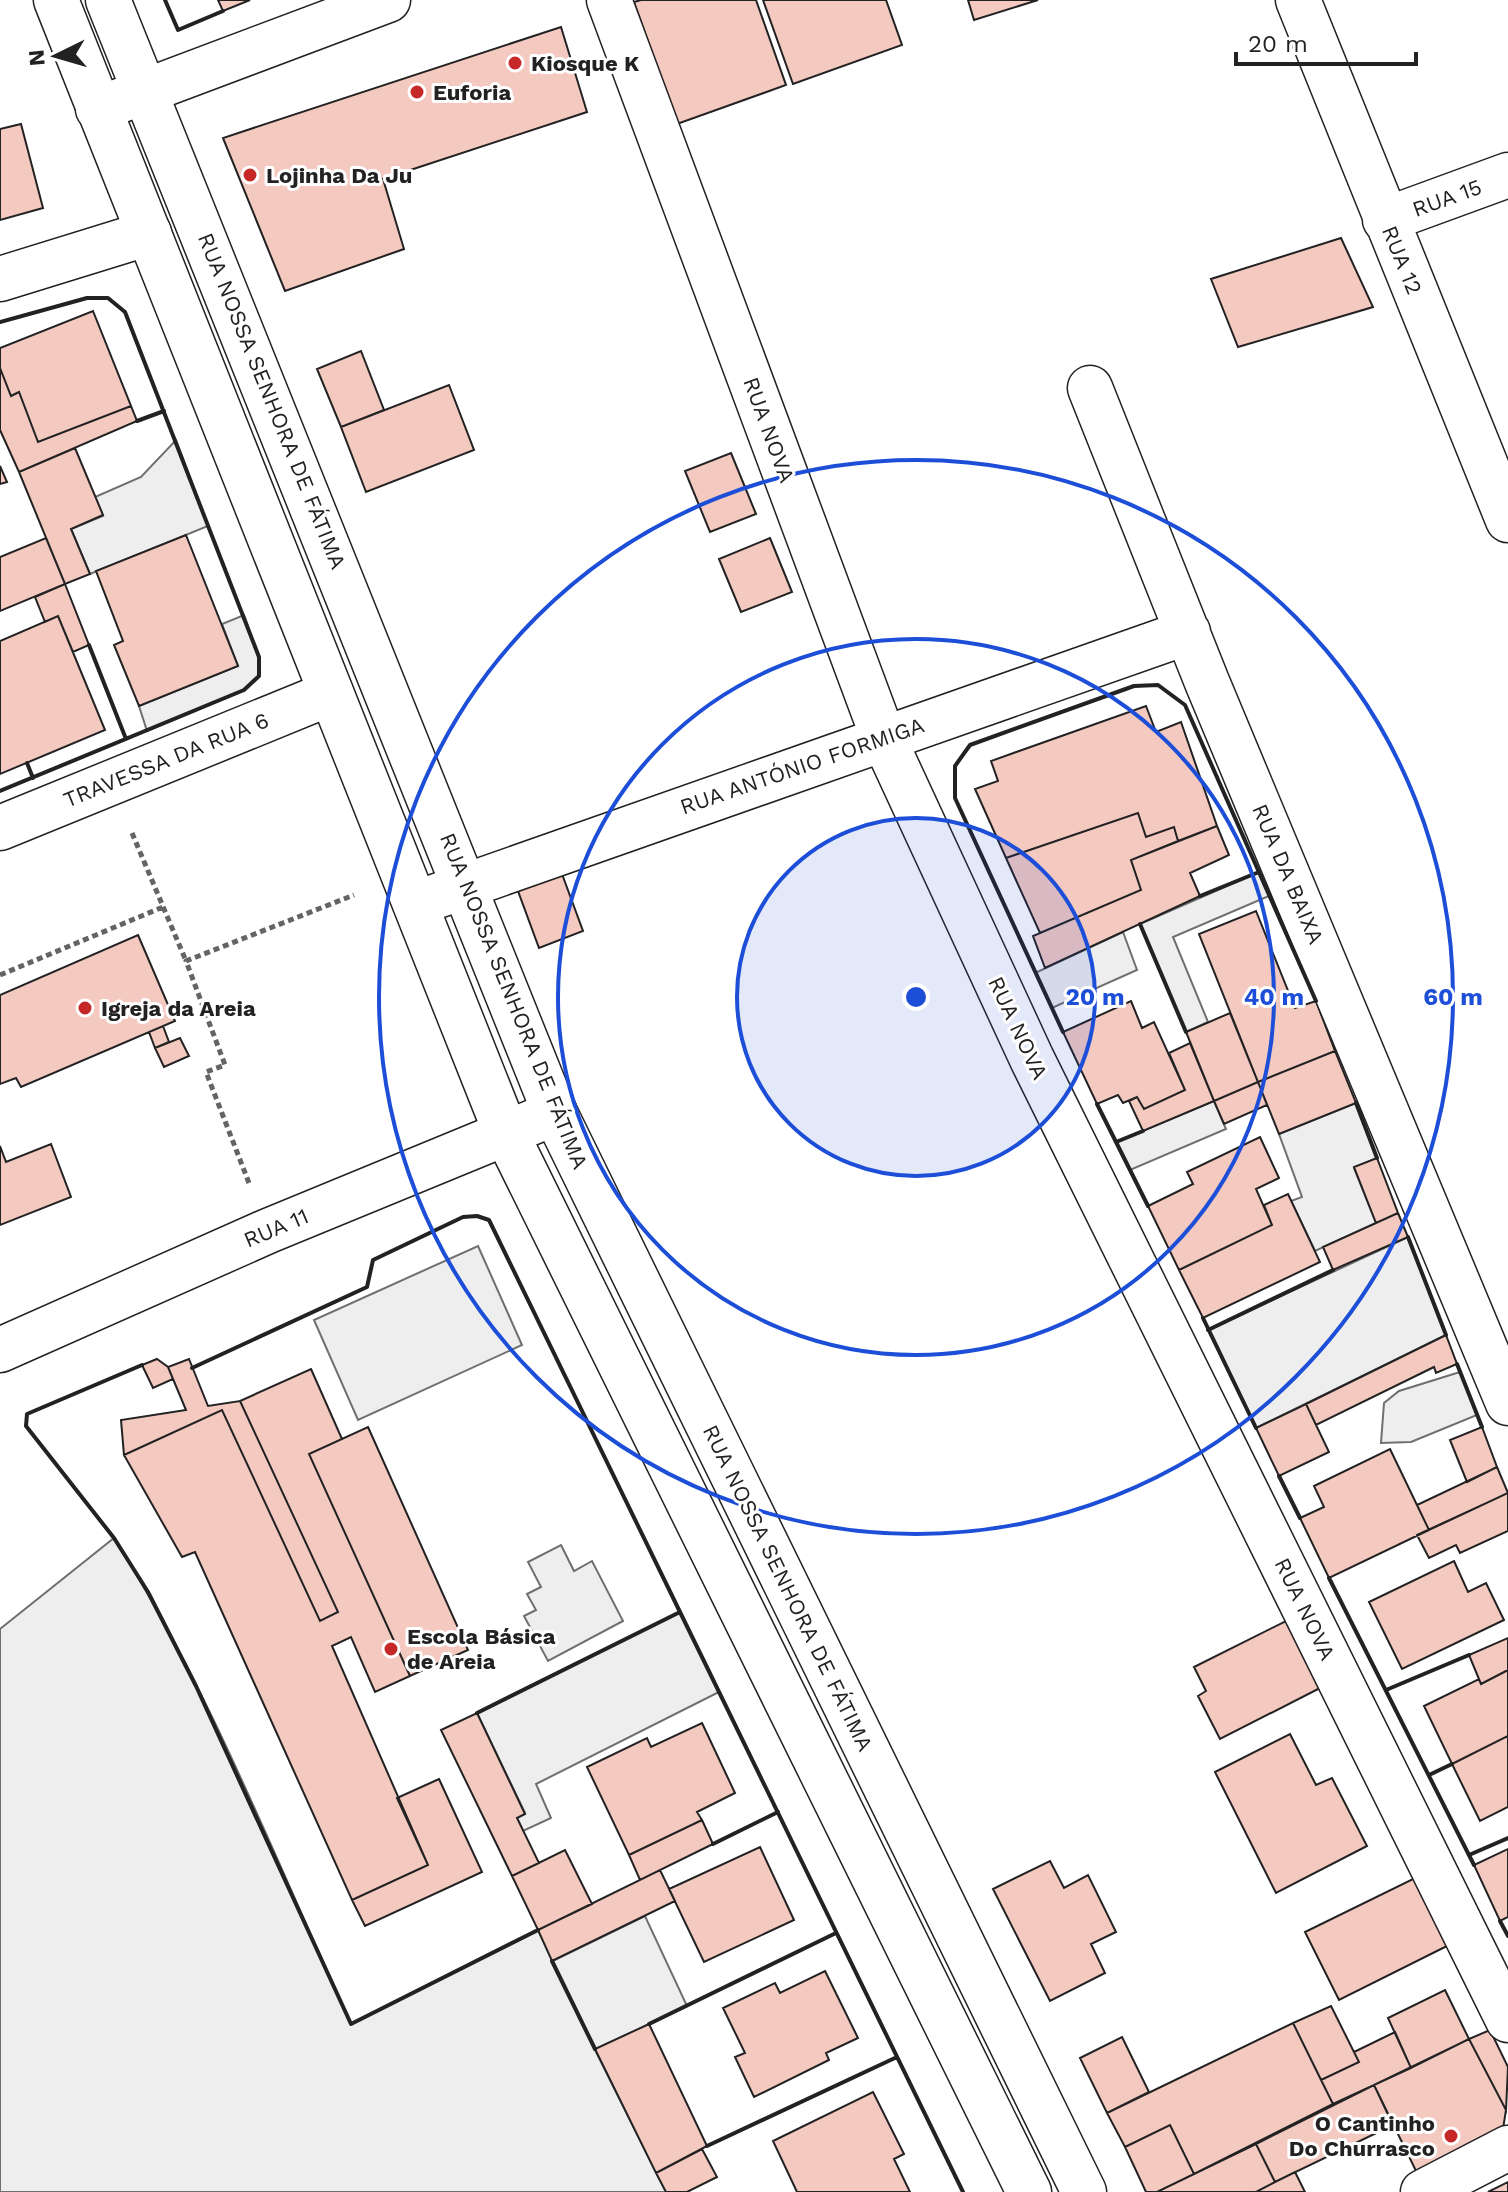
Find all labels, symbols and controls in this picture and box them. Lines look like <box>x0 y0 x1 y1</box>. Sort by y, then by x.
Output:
north arrow <box>16 16 96 96</box>
scale bar <box>1236 16 1416 66</box>
text: 20 m <box>1248 30 1308 58</box>
text: N <box>23 48 50 67</box>
place label: Kiosque K <box>531 51 640 76</box>
marker: Kiosque K <box>506 54 524 72</box>
place label: Euforia <box>433 80 511 105</box>
marker: Euforia <box>408 83 426 101</box>
place label: Lojinha Da Ju <box>266 163 413 188</box>
marker: Lojinha Da Ju <box>241 166 259 184</box>
street label: RUA 15 <box>1409 174 1485 222</box>
street label: RUA 12 <box>1377 222 1427 298</box>
street label: RUA NOSSA SENHORA DE FÁTIMA <box>193 229 351 573</box>
street label: RUA NOVA <box>738 374 800 486</box>
street label: TRAVESSA DA RUA 6 <box>60 707 272 813</box>
street label: RUA ANTÓNIO FORMIGA <box>677 712 927 820</box>
street label: RUA DA BAIXA <box>1247 800 1329 948</box>
street label: RUA NOSSA SENHORA DE FÁTIMA <box>435 829 593 1173</box>
street label: RUA NOVA <box>983 973 1053 1083</box>
centre of rings <box>902 983 930 1011</box>
text: 20 m <box>1065 983 1125 1011</box>
text: 40 m <box>1244 983 1304 1011</box>
text: 60 m <box>1423 983 1483 1011</box>
place label: Igreja da Areia <box>101 996 256 1021</box>
marker: Igreja da Areia <box>76 999 94 1017</box>
street label: RUA 11 <box>240 1203 312 1253</box>
street label: RUA NOSSA SENHORA DE FÁTIMA <box>698 1421 878 1755</box>
street label: RUA NOVA <box>1270 1554 1340 1664</box>
place label: Escola Básica de Areia <box>407 1624 556 1674</box>
marker: Escola Básica de Areia <box>382 1640 400 1658</box>
place label: O Cantinho Do Churrasco <box>1289 2111 1435 2161</box>
marker: O Cantinho Do Churrasco <box>1442 2127 1460 2145</box>

